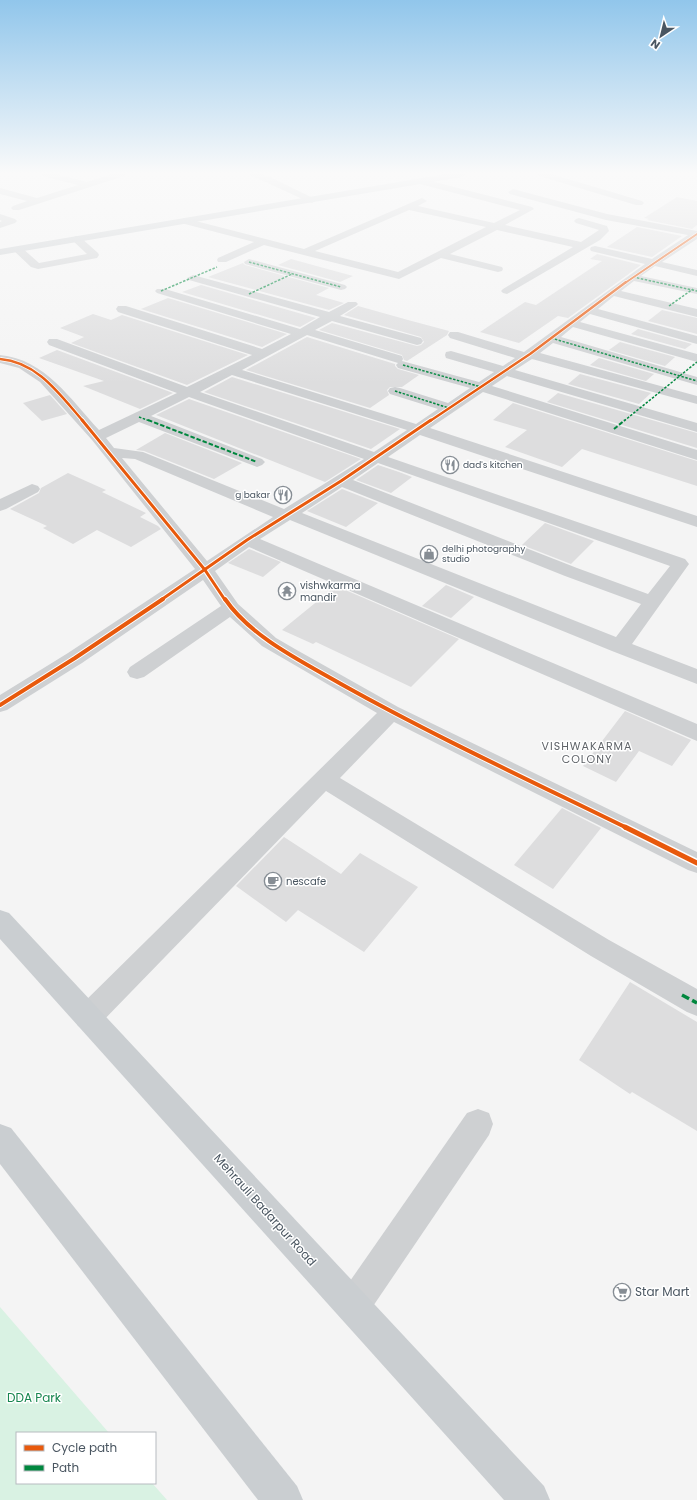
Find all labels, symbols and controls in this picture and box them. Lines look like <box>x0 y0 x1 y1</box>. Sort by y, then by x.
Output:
north arrow <box>641 16 681 56</box>
text: N <box>647 35 663 53</box>
restaurant icon: dad's kitchen <box>440 455 460 475</box>
place label: dad's kitchen <box>463 459 523 471</box>
restaurant icon: g bakar <box>273 485 293 505</box>
place label: g bakar <box>235 489 271 501</box>
place label: delhi photography studio <box>442 543 525 565</box>
shop icon: delhi photography studio <box>419 544 439 564</box>
place label: vishwkarma mandir <box>300 578 361 605</box>
temple icon: vishwkarma mandir <box>277 581 297 601</box>
district label: VISHWAKARMA COLONY <box>542 738 632 767</box>
cafe icon: nescafe <box>263 871 283 891</box>
place label: nescafe <box>286 874 326 889</box>
street label: Mehrauli Badarpur Road <box>210 1150 320 1269</box>
supermarket icon: Star Mart <box>612 1282 632 1302</box>
place label: Star Mart <box>635 1283 690 1300</box>
park label: DDA Park <box>7 1389 62 1406</box>
legend <box>16 1432 156 1484</box>
text: Cycle path <box>52 1439 117 1456</box>
text: Path <box>52 1459 79 1476</box>

